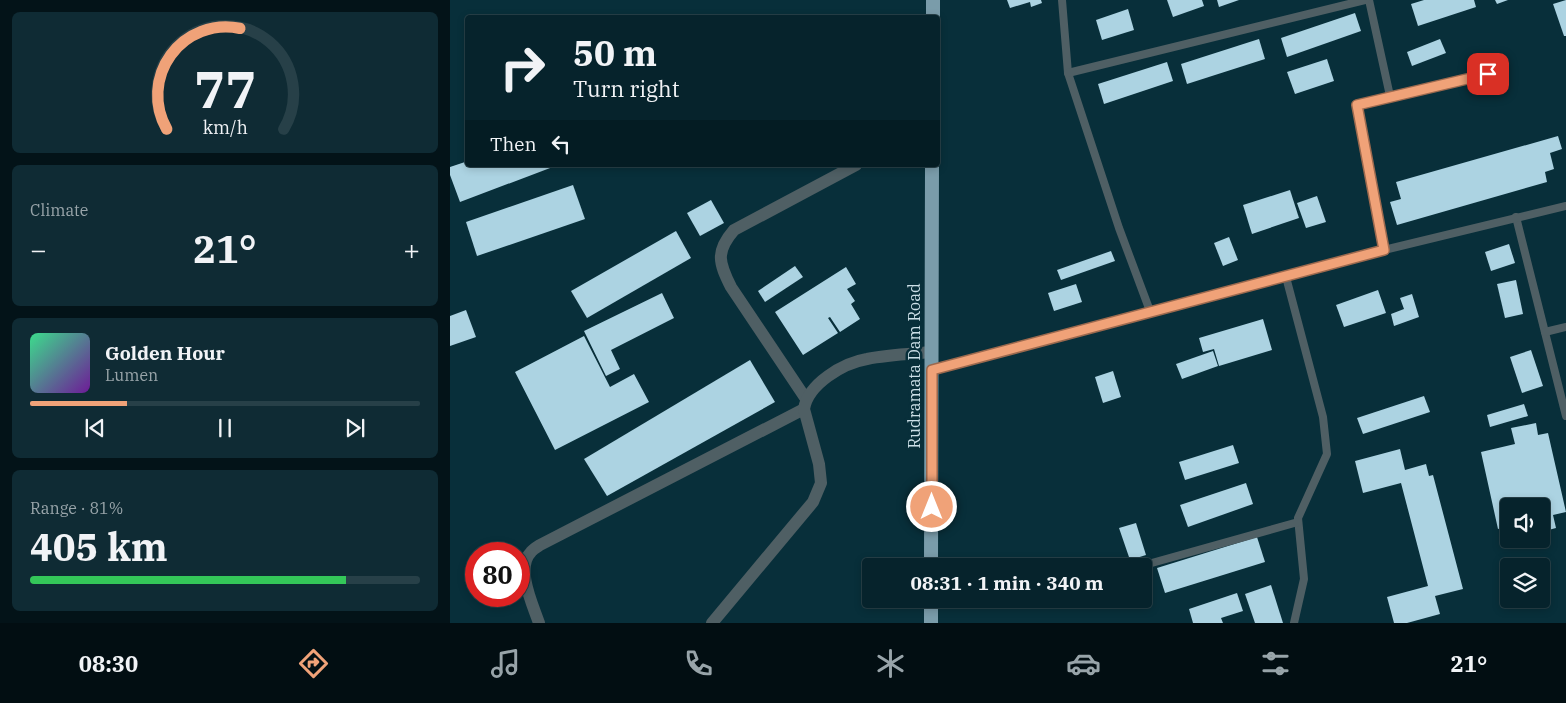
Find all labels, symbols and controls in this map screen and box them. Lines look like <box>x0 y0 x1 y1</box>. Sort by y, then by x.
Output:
text: 50 m <box>573 30 657 76</box>
icon: right <box>490 35 555 100</box>
pin <box>1467 53 1509 95</box>
text: 77 <box>194 55 256 122</box>
icon: arrive <box>1474 60 1502 88</box>
text: Turn right <box>573 74 680 103</box>
text: km/h <box>202 116 248 139</box>
icon: left <box>547 130 575 158</box>
text: Then <box>490 132 537 156</box>
text: Climate <box>30 200 88 220</box>
text: 21° <box>193 224 257 273</box>
text: − <box>30 231 47 268</box>
text: + <box>403 231 420 268</box>
street label: Rudramata Dam Road <box>904 283 924 449</box>
text: Golden Hour <box>105 341 225 365</box>
text: Lumen <box>105 365 158 385</box>
icon: previous <box>81 414 109 442</box>
icon: pause <box>211 414 239 442</box>
icon: next <box>341 414 369 442</box>
position arrow <box>905 480 957 532</box>
text: Range · 81% <box>30 498 123 518</box>
map controls <box>1500 498 1550 608</box>
button: sound <box>1500 498 1550 548</box>
text: 405 km <box>30 522 168 571</box>
speed limit sign: 80 <box>465 542 530 607</box>
button: layers <box>1500 558 1550 608</box>
text: 08:31 · 1 min · 340 m <box>911 571 1103 595</box>
icon: directions <box>296 646 331 681</box>
icon: music <box>488 646 523 681</box>
icon: phone <box>681 646 716 681</box>
icon: climate <box>873 646 908 681</box>
icon: car <box>1066 646 1101 681</box>
icon: filters <box>1258 646 1293 681</box>
text: 08:30 <box>79 649 138 678</box>
text: 21° <box>1450 649 1487 678</box>

